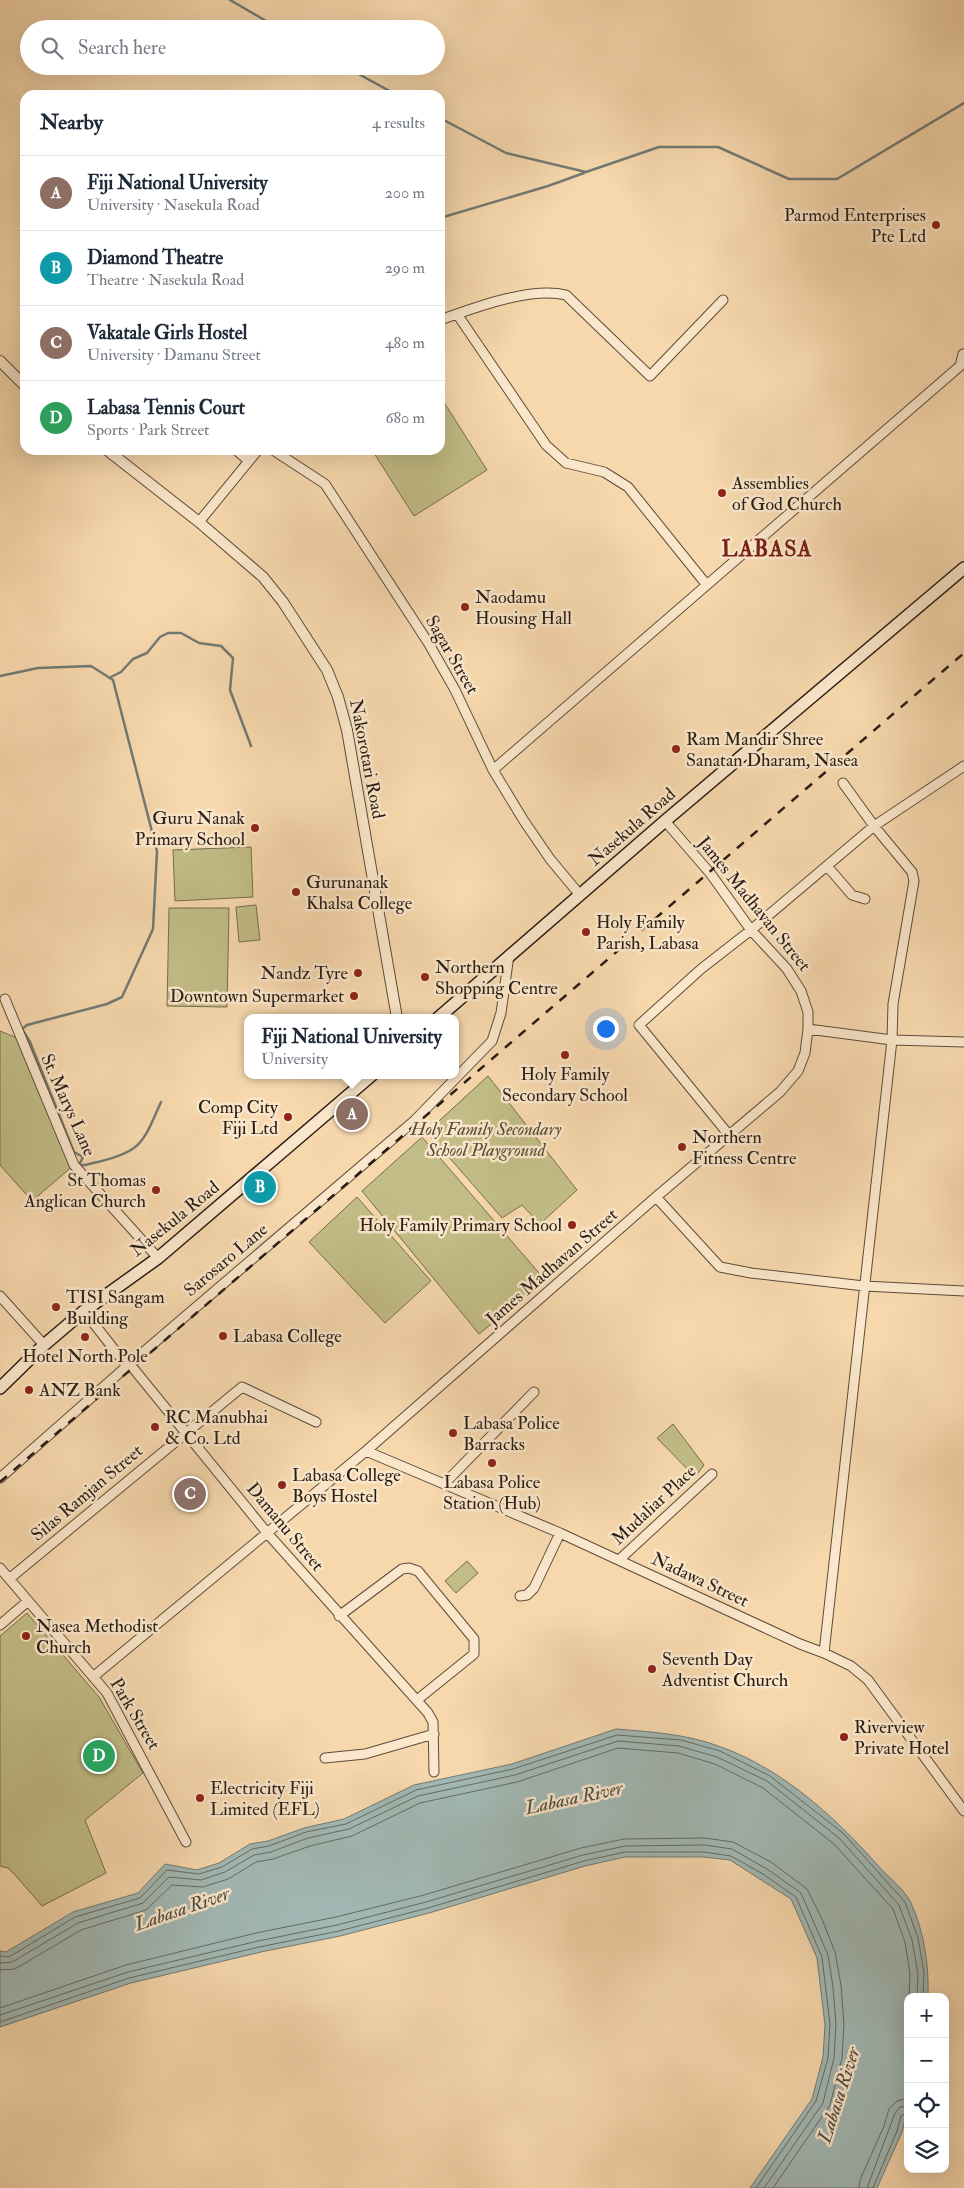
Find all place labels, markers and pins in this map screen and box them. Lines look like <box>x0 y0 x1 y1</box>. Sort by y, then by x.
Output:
place label: Parmod Enterprises Pte Ltd <box>784 204 926 248</box>
marker: Parmod Enterprises Pte Ltd <box>930 219 942 231</box>
place label: Assemblies of God Church <box>731 472 842 516</box>
marker: Assemblies of God Church <box>716 487 728 499</box>
place label: Naodamu Housing Hall <box>475 586 572 630</box>
marker: Naodamu Housing Hall <box>459 601 471 613</box>
place label: Ram Mandir Shree Sanatan Dharam, Nasea <box>686 728 859 772</box>
marker: Ram Mandir Shree Sanatan Dharam, Nasea <box>670 743 682 755</box>
place label: Guru Nanak Primary School <box>135 807 245 851</box>
marker: Guru Nanak Primary School <box>249 822 261 834</box>
place label: Gurunanak Khalsa College <box>306 871 413 915</box>
marker: Gurunanak Khalsa College <box>290 886 302 898</box>
place label: Holy Family Parish, Labasa <box>596 911 699 955</box>
marker: Holy Family Parish, Labasa <box>580 926 592 938</box>
place label: Northern Shopping Centre <box>435 956 558 1000</box>
place label: Nandz Tyre <box>261 962 348 985</box>
marker: Nandz Tyre <box>352 967 364 979</box>
marker: Northern Shopping Centre <box>419 971 431 983</box>
place label: Downtown Supermarket <box>170 985 344 1008</box>
marker: Downtown Supermarket <box>348 990 360 1002</box>
marker: Holy Family Secondary School <box>559 1049 571 1061</box>
place label: Holy Family Secondary School <box>502 1063 628 1107</box>
pin: A <box>336 1095 368 1133</box>
place label: Comp City Fiji Ltd <box>198 1096 279 1140</box>
marker: Comp City Fiji Ltd <box>282 1111 294 1123</box>
place label: Northern Fitness Centre <box>692 1126 797 1170</box>
marker: Northern Fitness Centre <box>676 1141 688 1153</box>
pin: B <box>244 1168 276 1206</box>
place label: St Thomas Anglican Church <box>23 1169 147 1213</box>
marker: St Thomas Anglican Church <box>150 1184 162 1196</box>
place label: Holy Family Primary School <box>359 1214 562 1237</box>
marker: Holy Family Primary School <box>566 1219 578 1231</box>
place label: TISI Sangam Building <box>66 1286 165 1330</box>
marker: TISI Sangam Building <box>50 1301 62 1313</box>
place label: Labasa College <box>233 1325 342 1348</box>
marker: Labasa College <box>217 1330 229 1342</box>
marker: Hotel North Pole <box>79 1331 91 1343</box>
place label: Hotel North Pole <box>22 1345 148 1368</box>
place label: ANZ Bank <box>38 1379 121 1402</box>
marker: ANZ Bank <box>23 1384 35 1396</box>
place label: RC Manubhai & Co. Ltd <box>165 1406 268 1450</box>
place label: Labasa Police Barracks <box>463 1412 560 1456</box>
marker: RC Manubhai & Co. Ltd <box>149 1421 161 1433</box>
marker: Labasa Police Barracks <box>447 1427 459 1439</box>
marker: Labasa Police Station (Hub) <box>486 1457 498 1469</box>
place label: Labasa College Boys Hostel <box>292 1464 401 1508</box>
place label: Labasa Police Station (Hub) <box>443 1471 541 1515</box>
pin: C <box>174 1475 206 1513</box>
marker: Labasa College Boys Hostel <box>276 1479 288 1491</box>
place label: Nasea Methodist Church <box>36 1615 158 1659</box>
marker: Nasea Methodist Church <box>20 1630 32 1642</box>
place label: Seventh Day Adventist Church <box>661 1648 789 1692</box>
marker: Seventh Day Adventist Church <box>646 1663 658 1675</box>
place label: Riverview Private Hotel <box>854 1716 950 1760</box>
marker: Riverview Private Hotel <box>838 1731 850 1743</box>
pin: D <box>83 1737 115 1775</box>
place label: Electricity Fiji Limited (EFL) <box>210 1777 320 1821</box>
marker: Electricity Fiji Limited (EFL) <box>194 1792 206 1804</box>

